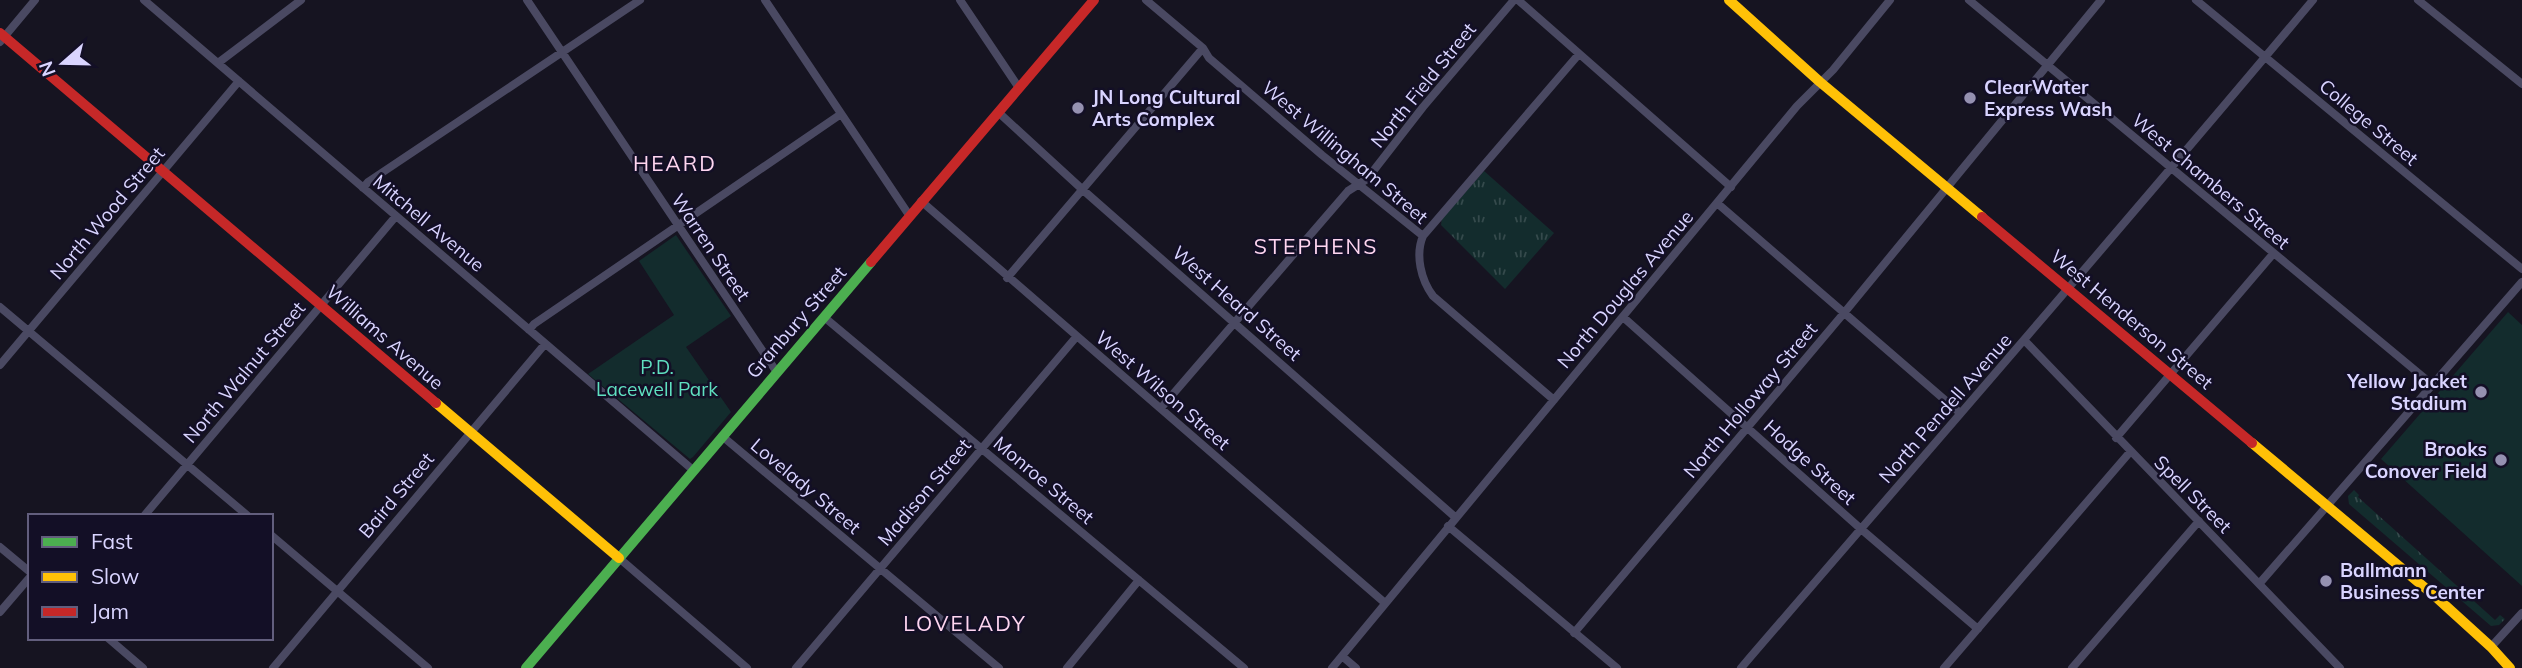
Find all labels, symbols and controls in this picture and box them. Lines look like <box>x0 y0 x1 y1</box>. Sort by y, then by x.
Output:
street label: North Field Street <box>1365 17 1481 152</box>
north arrow <box>28 28 98 98</box>
text: N <box>33 58 61 80</box>
street label: College Street <box>2315 74 2424 171</box>
street label: West Willingham Street <box>1257 75 1433 229</box>
place label: ClearWater Express Wash <box>1984 75 2112 121</box>
place label: JN Long Cultural Arts Complex <box>1092 85 1240 131</box>
marker: ClearWater Express Wash <box>1962 90 1978 106</box>
marker: JN Long Cultural Arts Complex <box>1070 100 1086 116</box>
street label: West Chambers Street <box>2127 108 2295 254</box>
street label: North Wood Street <box>45 142 170 284</box>
district label: HEARD <box>633 150 717 176</box>
street label: Mitchell Avenue <box>368 169 490 277</box>
street label: Warren Street <box>666 189 756 305</box>
street label: North Douglas Avenue <box>1552 205 1698 373</box>
district label: STEPHENS <box>1254 233 1378 259</box>
street label: West Heard Street <box>1168 240 1307 366</box>
street label: West Henderson Street <box>2046 244 2218 394</box>
street label: Granbury Street <box>741 261 851 383</box>
street label: Williams Avenue <box>321 279 449 395</box>
street label: North Walnut Street <box>178 296 310 448</box>
street label: North Holloway Street <box>1678 317 1822 483</box>
street label: West Wilson Street <box>1091 325 1235 455</box>
street label: North Pendell Avenue <box>1873 328 2017 488</box>
park label: P.D. Lacewell Park <box>596 355 718 401</box>
place label: Yellow Jacket Stadium <box>2346 369 2467 415</box>
marker: Yellow Jacket Stadium <box>2473 384 2489 400</box>
street label: Hodge Street <box>1759 414 1861 510</box>
street label: Monroe Street <box>989 431 1099 529</box>
street label: Lovelady Street <box>746 433 866 539</box>
street label: Madison Street <box>872 433 976 550</box>
place label: Brooks Conover Field <box>2365 437 2487 483</box>
street label: Baird Street <box>353 447 439 543</box>
street label: Spell Street <box>2149 450 2237 538</box>
marker: Brooks Conover Field <box>2493 452 2509 468</box>
legend <box>28 514 273 640</box>
text: Fast <box>91 528 133 554</box>
place label: Ballmann Business Center <box>2340 558 2485 604</box>
text: Slow <box>91 563 139 589</box>
marker: Ballmann Business Center <box>2318 573 2334 589</box>
text: Jam <box>91 598 129 624</box>
district label: LOVELADY <box>903 610 1027 636</box>

